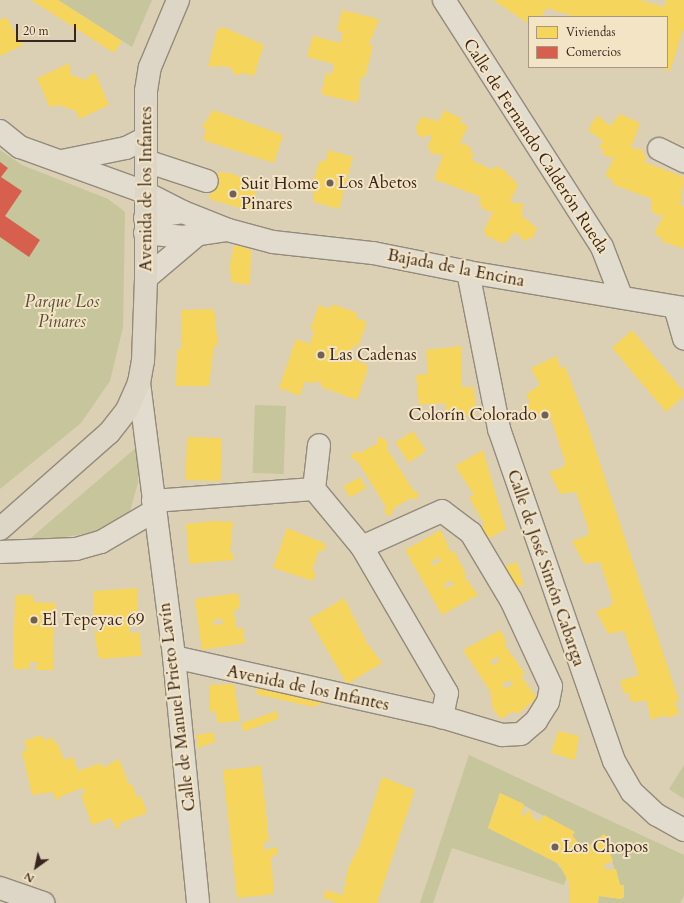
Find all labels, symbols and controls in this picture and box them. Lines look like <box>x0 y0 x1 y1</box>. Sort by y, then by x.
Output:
scale bar <box>18 16 78 42</box>
legend <box>528 16 668 68</box>
text: 20 m <box>23 23 49 39</box>
text: Viviendas <box>566 24 616 40</box>
street label: Calle de Fernando Calderón Rueda <box>459 35 613 257</box>
text: Comercios <box>566 44 621 60</box>
street label: Avenida de los Infantes <box>136 106 156 272</box>
place label: Los Abetos <box>338 173 417 193</box>
place label: Suit Home Pinares <box>241 174 319 214</box>
marker: Los Abetos <box>325 178 335 188</box>
marker: Suit Home Pinares <box>228 189 238 199</box>
street label: Bajada de la Encina <box>386 245 526 291</box>
park label: Parque Los Pinares <box>24 292 100 332</box>
place label: Las Cadenas <box>329 345 417 365</box>
marker: Las Cadenas <box>316 350 326 360</box>
place label: Colorín Colorado <box>409 405 537 425</box>
marker: Colorín Colorado <box>540 410 550 420</box>
street label: Calle de José Simón Cabarga <box>503 467 589 669</box>
street label: Calle de Manuel Prieto Lavín <box>154 601 200 813</box>
place label: El Tepeyac 69 <box>42 610 144 630</box>
marker: El Tepeyac 69 <box>29 615 39 625</box>
street label: Avenida de los Infantes <box>225 661 391 715</box>
place label: Los Chopos <box>563 837 648 857</box>
marker: Los Chopos <box>550 842 560 852</box>
north arrow <box>16 847 56 887</box>
text: N <box>21 869 37 886</box>

